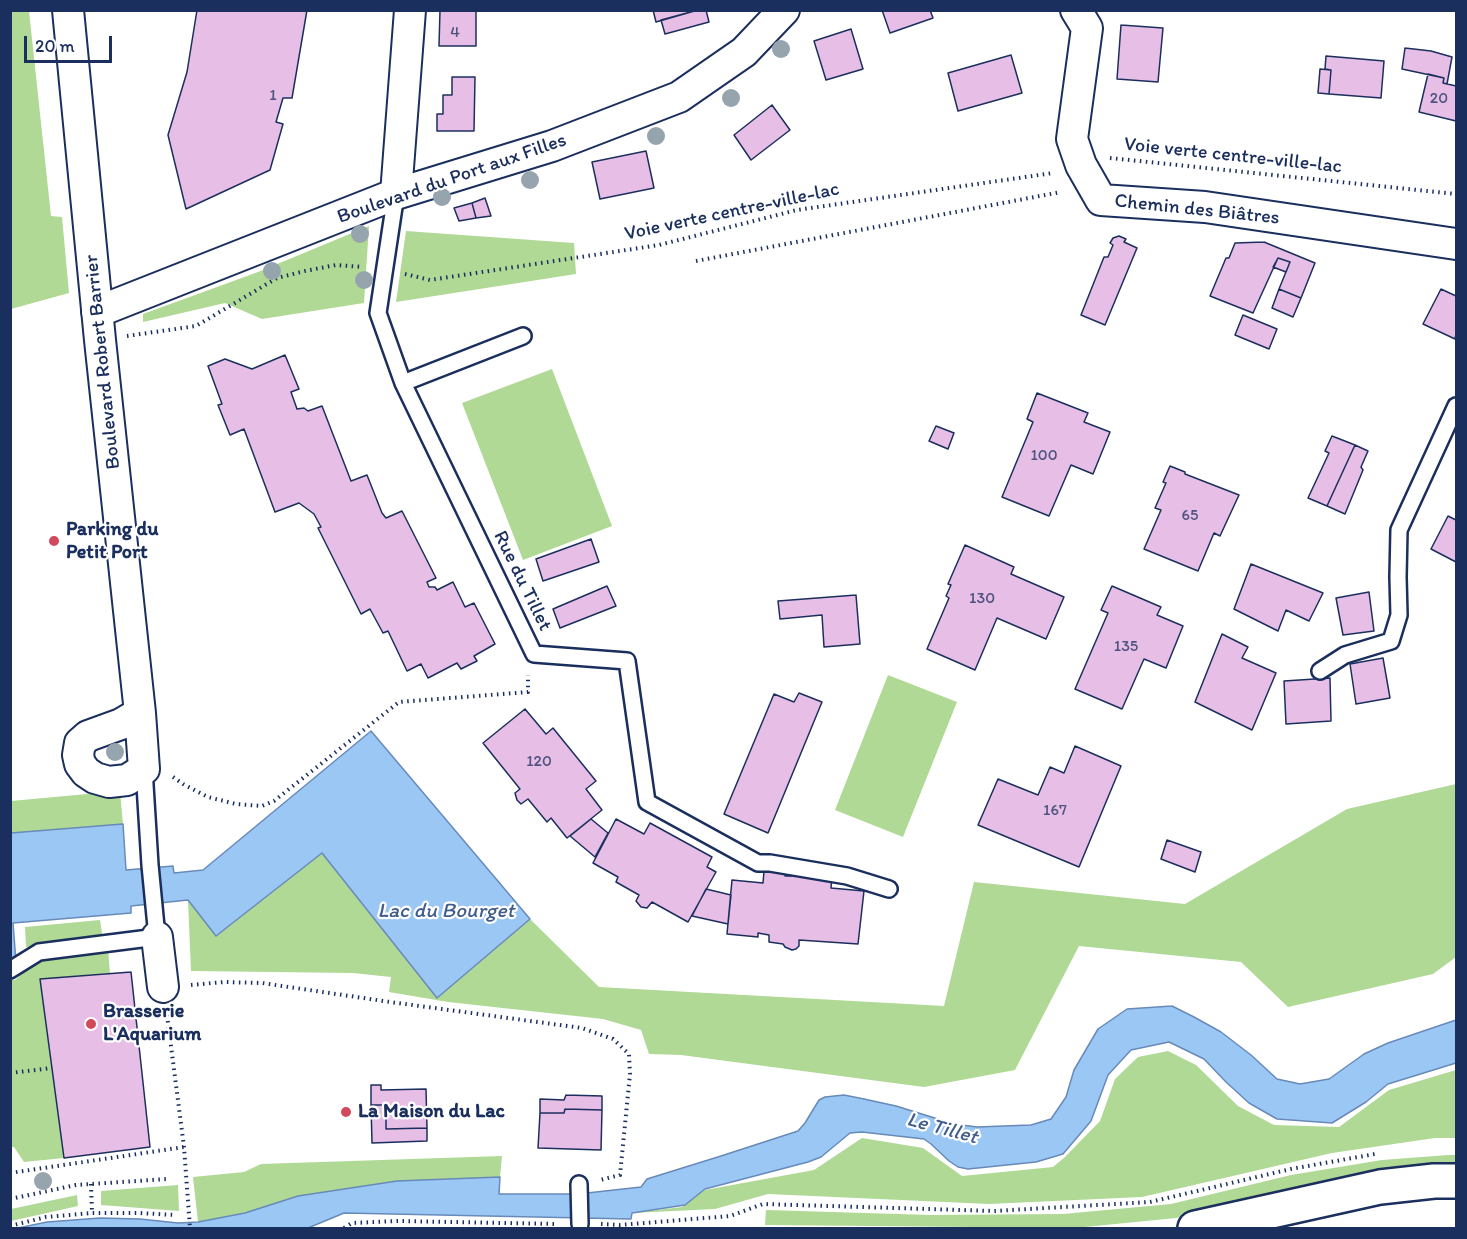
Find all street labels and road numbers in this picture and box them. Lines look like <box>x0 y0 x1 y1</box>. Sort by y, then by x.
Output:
street label: Boulevard du Port aux Filles <box>334 128 570 230</box>
street label: Voie verte centre-ville-lac <box>1123 133 1343 179</box>
street label: Voie verte centre-ville-lac <box>622 177 842 247</box>
street label: Chemin des Biâtres <box>1113 189 1281 231</box>
street label: Boulevard Robert Barrier <box>80 253 126 471</box>
street label: Rue du Tillet <box>487 527 557 635</box>

